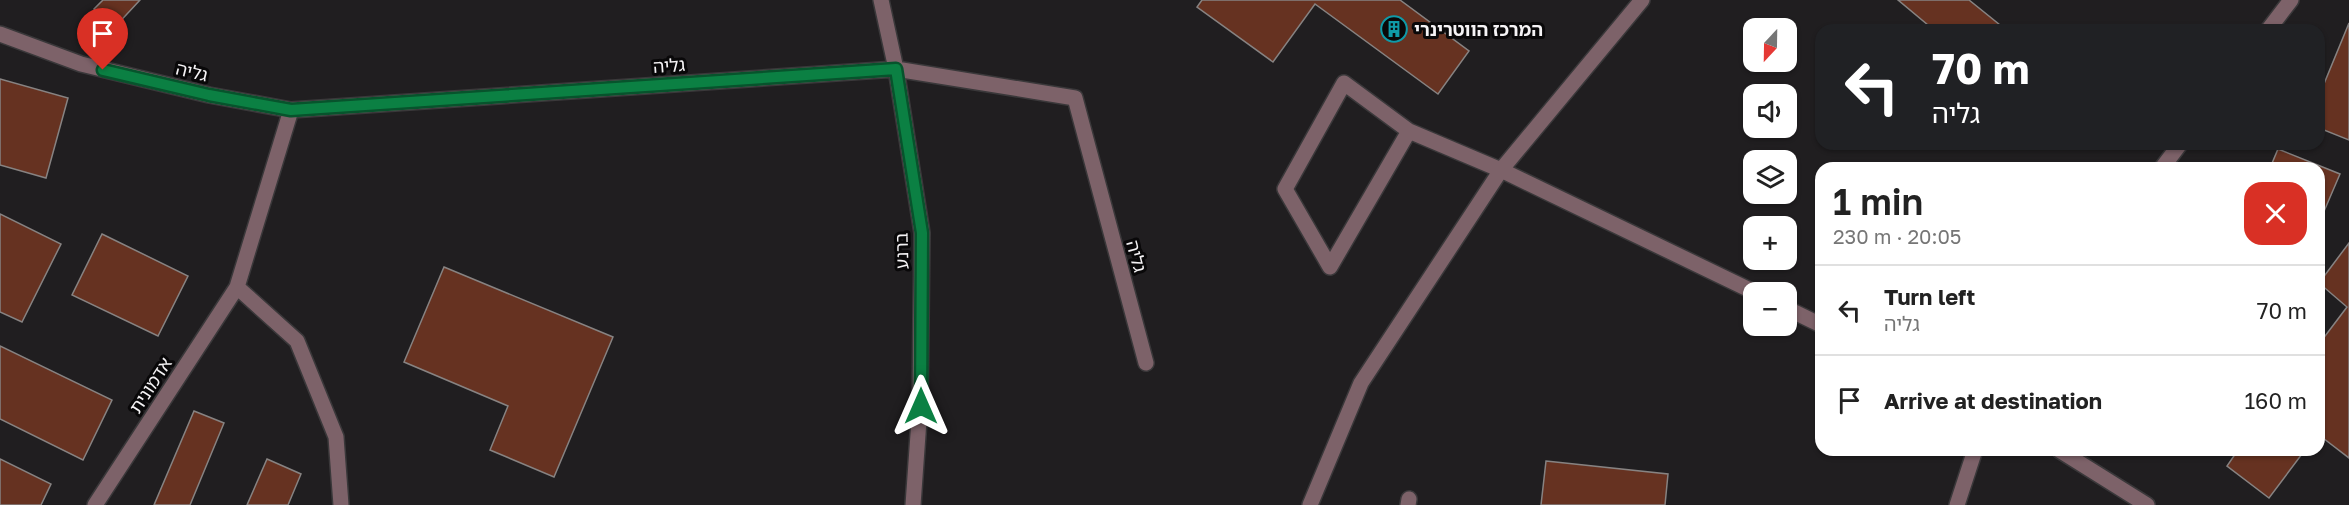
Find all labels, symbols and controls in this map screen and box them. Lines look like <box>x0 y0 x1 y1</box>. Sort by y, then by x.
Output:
pin <box>77 8 128 70</box>
building icon: המרכז הווטרינרי <box>1379 14 1409 44</box>
icon: arrive <box>86 17 119 50</box>
place label: המרכז הווטרינרי <box>1414 18 1543 40</box>
north arrow <box>1743 18 1797 72</box>
map controls <box>1743 18 1797 336</box>
text: 70 m <box>1932 43 2029 93</box>
icon: left <box>1833 48 1911 126</box>
street label: גליה <box>652 53 686 77</box>
street label: גליה <box>174 56 210 86</box>
button: sound <box>1743 84 1797 138</box>
text: גליה <box>1932 97 1980 129</box>
button: layers <box>1743 150 1797 204</box>
text: 1 min <box>1833 180 1923 223</box>
button: close <box>2244 182 2307 245</box>
button: + <box>1743 216 1797 270</box>
text: 230 m · 20:05 <box>1833 224 1961 248</box>
street label: ברנע <box>890 232 912 270</box>
street label: גליה <box>1122 238 1152 275</box>
button: − <box>1743 282 1797 336</box>
text: Turn left <box>1884 283 1975 310</box>
icon: left <box>1833 294 1866 327</box>
text: 70 m <box>2257 297 2307 324</box>
text: גליה <box>1884 311 1920 335</box>
street label: אדמונית <box>124 353 176 417</box>
position arrow <box>889 374 953 438</box>
icon: arrive <box>1833 384 1866 417</box>
text: Arrive at destination <box>1884 387 2102 414</box>
text: 160 m <box>2244 387 2307 414</box>

